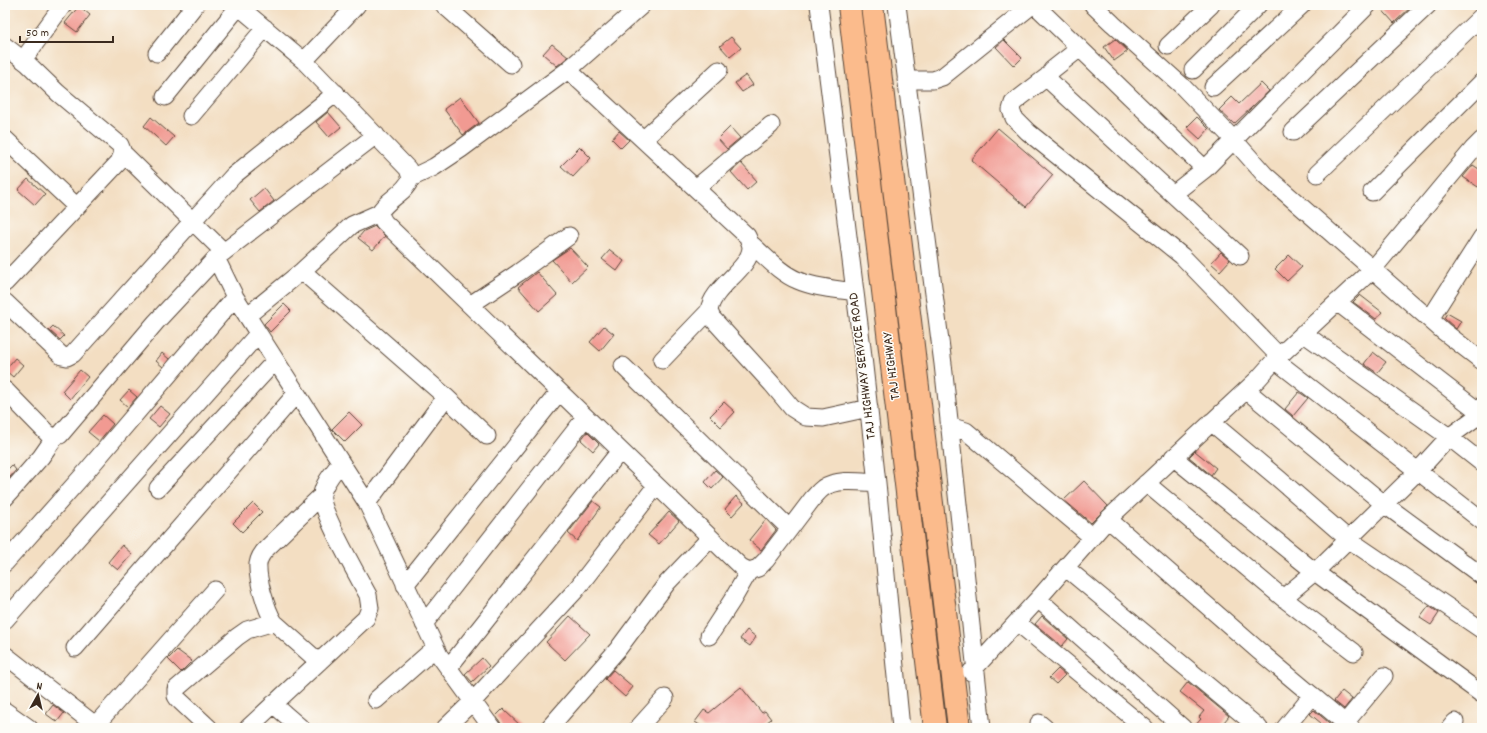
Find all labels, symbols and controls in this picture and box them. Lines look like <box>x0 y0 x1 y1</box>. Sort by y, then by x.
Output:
scale bar <box>20 18 113 44</box>
text: 50 m <box>26 25 49 42</box>
street label: TAJ HIGHWAY SERVICE ROAD <box>844 291 882 441</box>
street label: TAJ HIGHWAY <box>878 330 906 401</box>
north arrow <box>18 675 58 715</box>
text: N <box>35 679 43 695</box>

